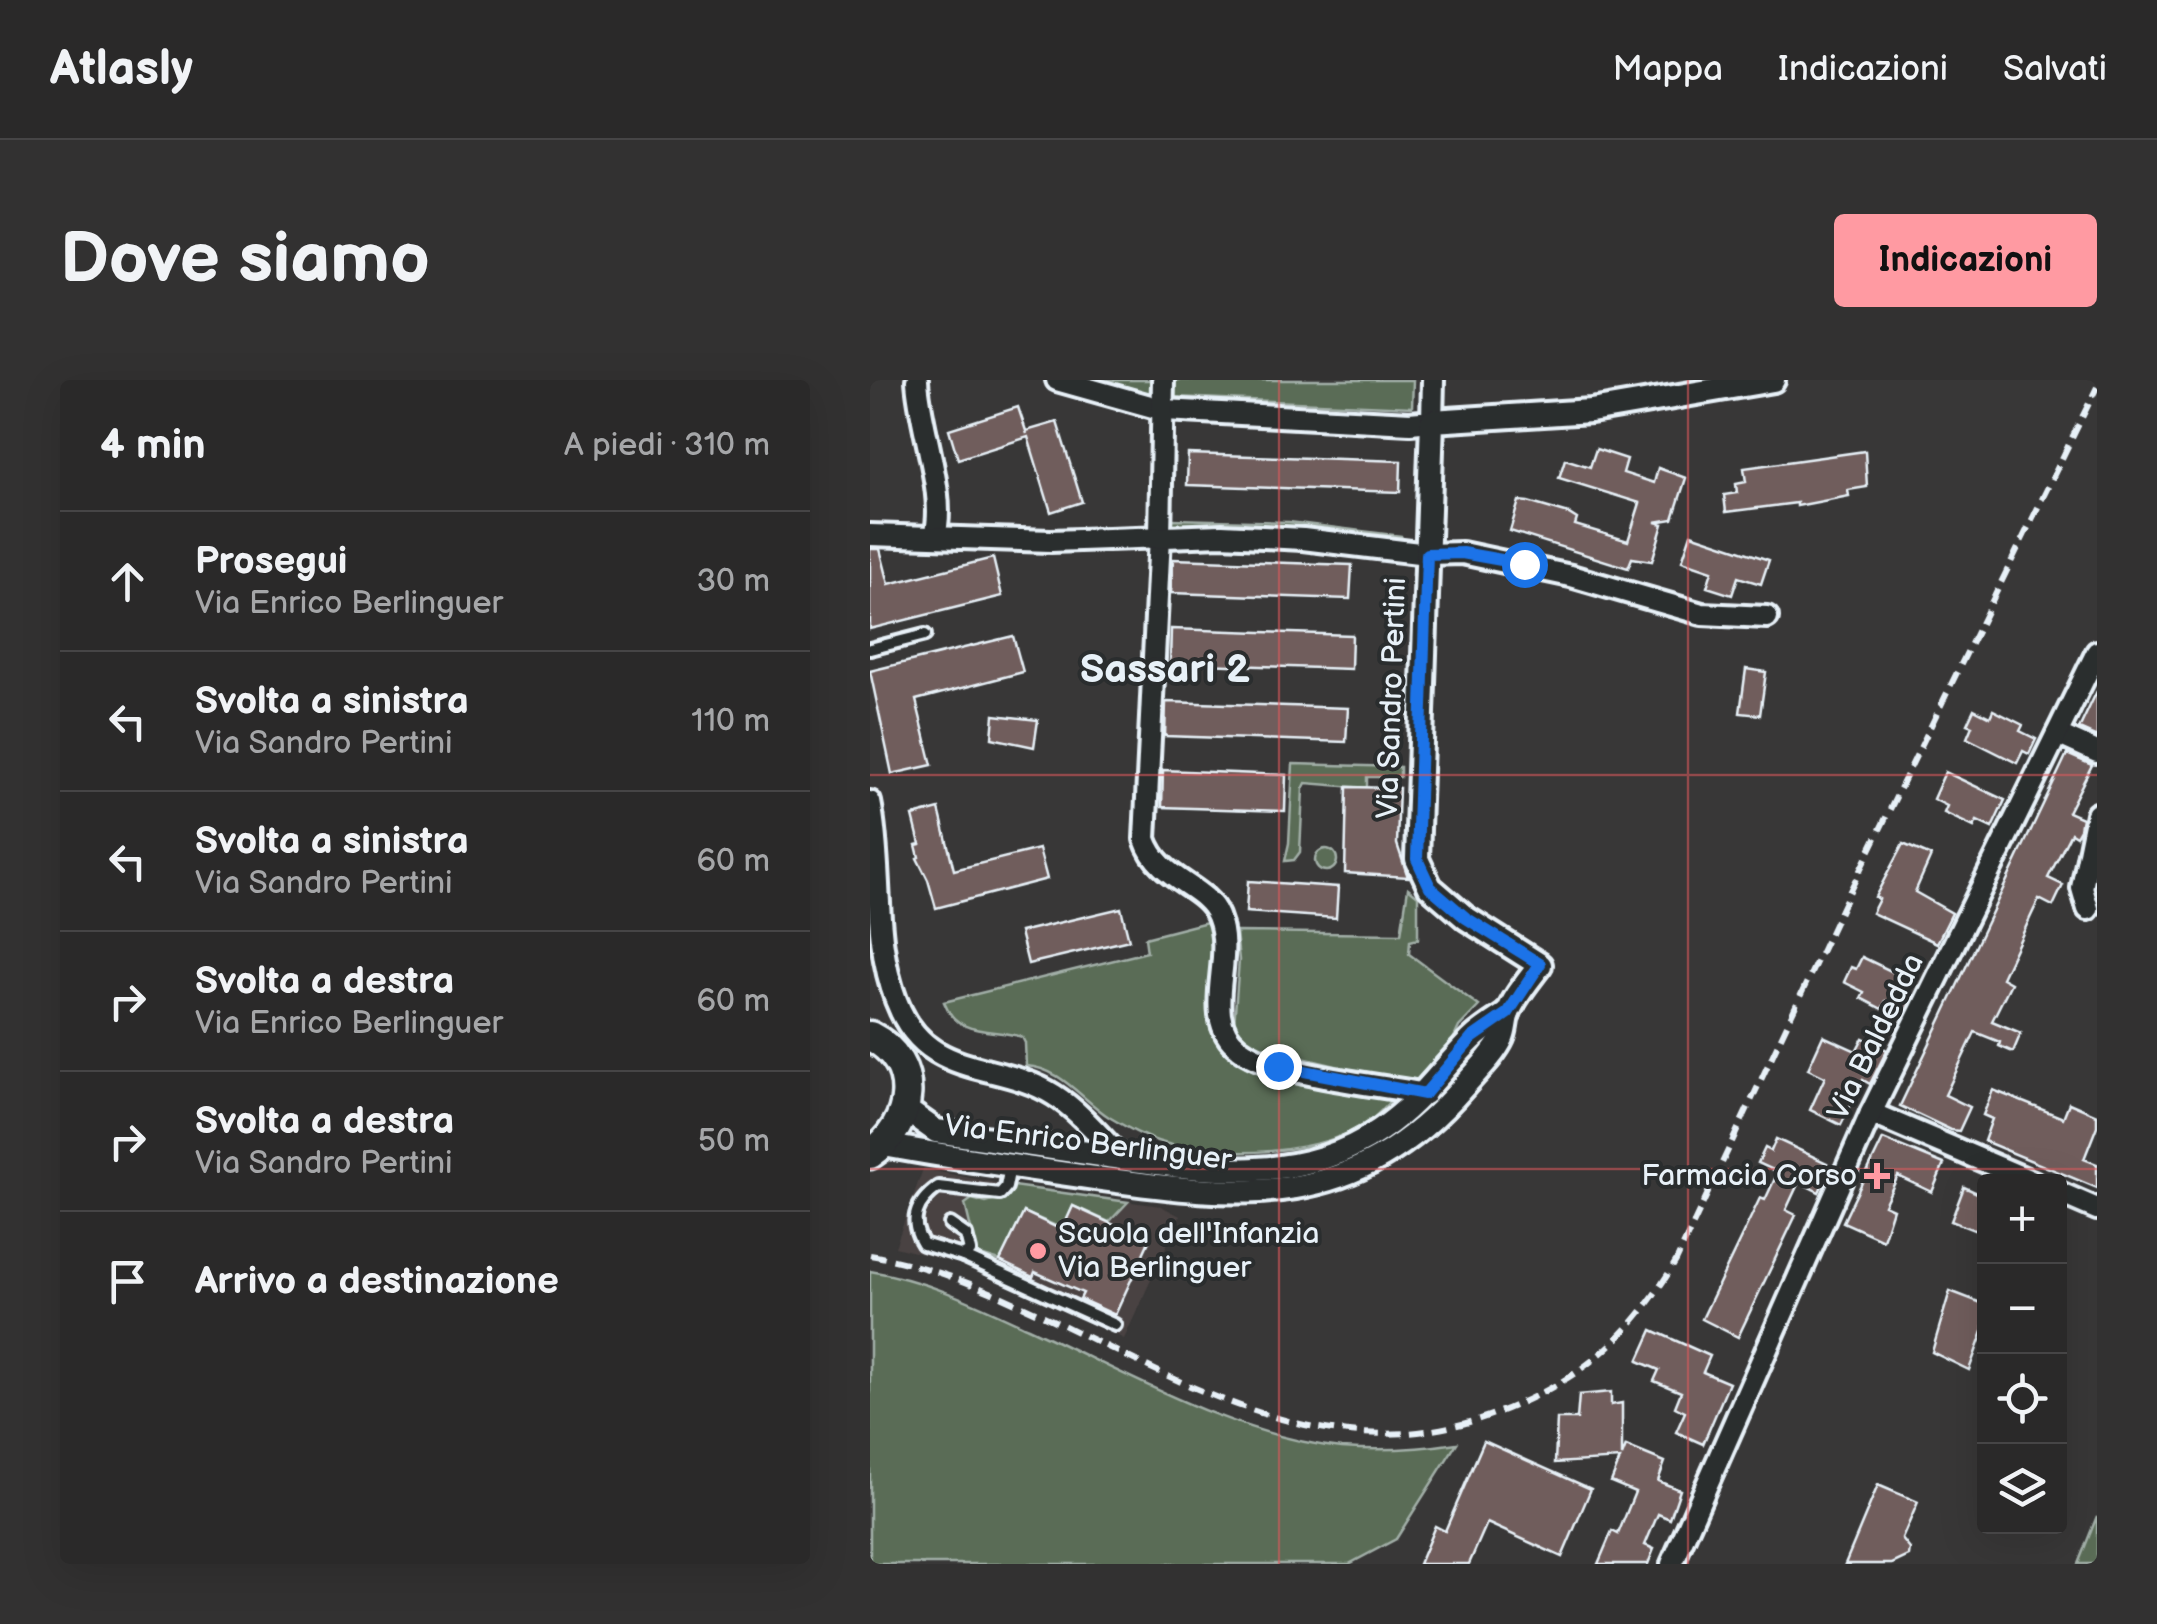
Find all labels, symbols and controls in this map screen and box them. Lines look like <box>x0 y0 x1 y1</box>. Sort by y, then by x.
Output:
text: Atlasly <box>50 41 193 98</box>
text: Mappa <box>1613 48 1723 91</box>
text: Indicazioni <box>1778 48 1948 91</box>
text: Salvati <box>2003 48 2107 91</box>
button: Indicazioni <box>1834 214 2097 307</box>
text: Dove siamo <box>60 218 430 302</box>
text: 4 min <box>100 420 206 471</box>
text: A piedi · 310 m <box>564 426 770 465</box>
text: Prosegui <box>195 539 347 584</box>
route start <box>1502 542 1548 588</box>
icon: ahead <box>100 554 155 609</box>
text: 30 m <box>696 562 770 601</box>
street label: Via Sandro Pertini <box>1370 577 1414 819</box>
text: Via Enrico Berlinguer <box>195 584 503 623</box>
district label: Sassari 2 <box>1080 646 1250 694</box>
text: Svolta a sinistra <box>195 679 469 724</box>
icon: left <box>100 694 155 749</box>
text: 110 m <box>691 702 770 741</box>
text: Via Sandro Pertini <box>195 724 453 763</box>
text: Svolta a sinistra <box>195 819 469 864</box>
icon: left <box>100 834 155 889</box>
text: 60 m <box>697 842 770 881</box>
text: Via Sandro Pertini <box>195 864 453 903</box>
street label: Via Baldedda <box>1820 948 1932 1126</box>
text: Svolta a destra <box>195 959 454 1004</box>
icon: right <box>100 974 155 1029</box>
text: 60 m <box>697 982 770 1021</box>
text: Via Enrico Berlinguer <box>195 1004 503 1043</box>
route end <box>1256 1044 1302 1090</box>
text: Svolta a destra <box>195 1099 454 1144</box>
street label: Via Enrico Berlinguer <box>943 1108 1235 1179</box>
icon: right <box>100 1114 155 1169</box>
text: 50 m <box>698 1122 770 1161</box>
text: Via Sandro Pertini <box>195 1144 453 1183</box>
place label: Farmacia Corso <box>1641 1158 1857 1194</box>
marker: Farmacia Corso <box>1866 1165 1888 1187</box>
map controls <box>1977 1174 2067 1534</box>
button: + <box>1977 1174 2067 1264</box>
place label: Scuola dell'Infanzia Via Berlinguer <box>1058 1216 1319 1286</box>
marker: Scuola dell'Infanzia Via Berlinguer <box>1027 1240 1049 1262</box>
icon: arrive <box>100 1254 155 1309</box>
text: Arrivo a destinazione <box>195 1259 559 1304</box>
button: − <box>1977 1264 2067 1354</box>
button: locate <box>1977 1354 2067 1444</box>
button: layers <box>1977 1444 2067 1534</box>

